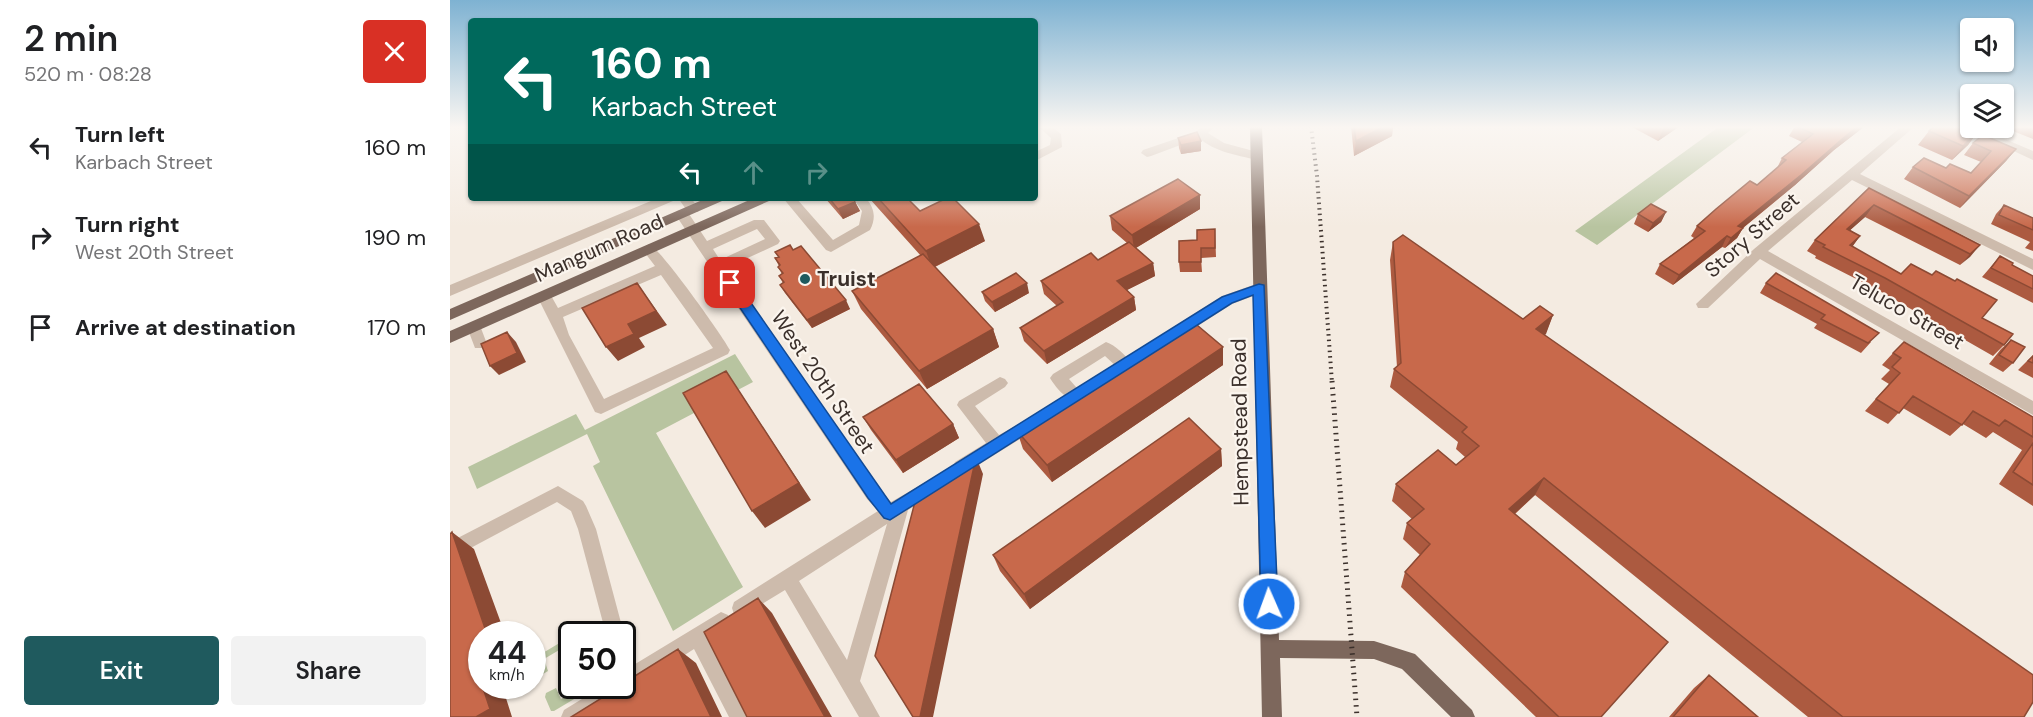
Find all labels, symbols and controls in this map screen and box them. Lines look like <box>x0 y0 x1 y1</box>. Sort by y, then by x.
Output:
text: 2 min <box>24 15 118 62</box>
map controls <box>1960 18 2014 138</box>
button: sound <box>1960 18 2014 72</box>
button: close <box>363 20 426 83</box>
text: 160 m <box>591 36 712 91</box>
icon: left <box>492 42 570 120</box>
text: 520 m · 08:28 <box>24 61 152 87</box>
button: layers <box>1960 84 2014 138</box>
text: Karbach Street <box>591 89 777 124</box>
text: Turn left <box>75 120 165 149</box>
icon: left <box>24 131 57 164</box>
text: 160 m <box>365 133 426 162</box>
text: Karbach Street <box>75 149 213 175</box>
icon: left <box>674 156 707 189</box>
icon: ahead <box>737 156 770 189</box>
icon: right <box>800 156 833 189</box>
street label: Story Street <box>1699 186 1805 284</box>
street label: Mangum Road <box>530 207 668 289</box>
text: Turn right <box>75 210 180 239</box>
icon: right <box>24 221 57 254</box>
text: 190 m <box>365 223 426 252</box>
text: West 20th Street <box>75 239 234 265</box>
pin <box>704 257 755 308</box>
place label: Truist <box>817 265 876 293</box>
icon: arrive <box>713 266 746 299</box>
street label: Teluco Street <box>1845 268 1969 356</box>
marker: Truist <box>798 272 812 286</box>
street label: West 20th Street <box>765 305 881 459</box>
icon: arrive <box>24 311 57 344</box>
text: Arrive at destination <box>75 313 296 342</box>
text: 170 m <box>367 313 426 342</box>
street label: Hempstead Road <box>1225 338 1255 506</box>
position arrow <box>1237 572 1301 636</box>
speed limit sign: 50 <box>558 621 636 699</box>
text: 44 <box>488 633 527 672</box>
button: Exit <box>24 636 219 705</box>
button: Share <box>231 636 426 705</box>
text: km/h <box>489 665 525 685</box>

